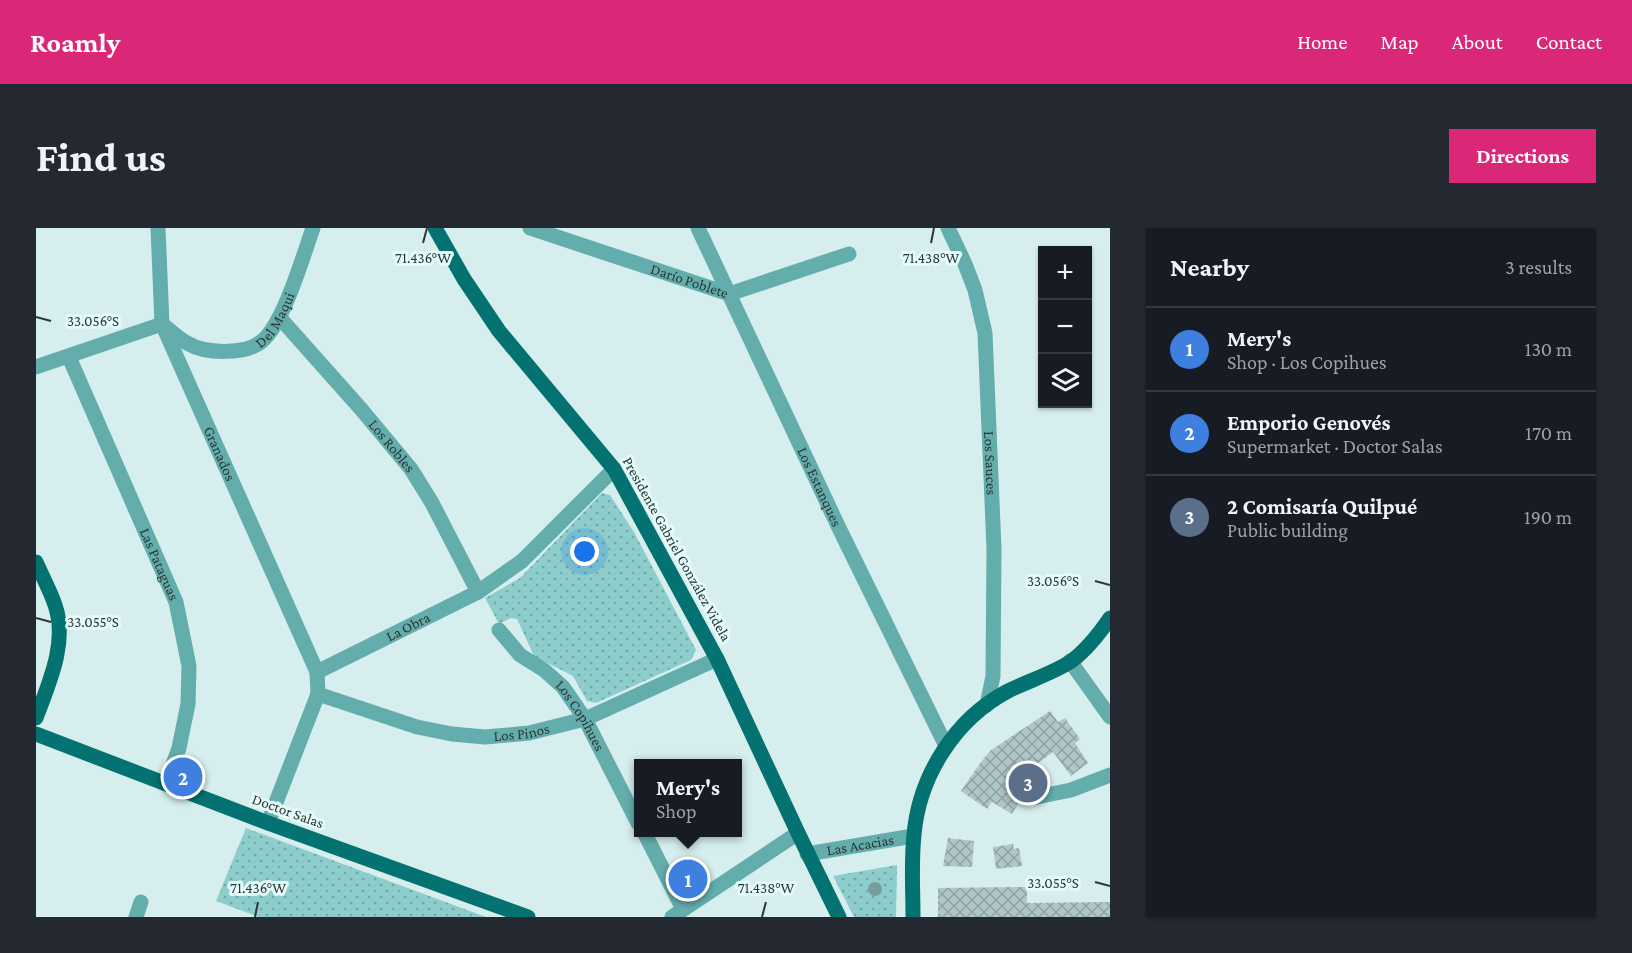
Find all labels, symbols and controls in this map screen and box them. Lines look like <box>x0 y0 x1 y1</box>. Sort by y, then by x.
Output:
text: Roamly <box>30 27 120 58</box>
text: Home <box>1297 30 1347 54</box>
text: Map <box>1380 30 1419 54</box>
text: About <box>1452 30 1503 54</box>
text: Contact <box>1536 30 1602 54</box>
button: Directions <box>1449 129 1596 183</box>
text: Find us <box>36 133 166 180</box>
map controls <box>1038 246 1092 408</box>
button: + <box>1038 246 1092 300</box>
text: 71.436°W <box>395 250 451 266</box>
text: 71.438°W <box>903 250 960 266</box>
text: Nearby <box>1170 253 1249 282</box>
text: 3 results <box>1505 256 1572 278</box>
street label: Darío Poblete <box>649 261 731 301</box>
street label: Del Maqui <box>252 290 298 351</box>
button: − <box>1038 300 1092 354</box>
text: 33.056°S <box>67 313 119 329</box>
text: Mery's <box>1227 326 1291 351</box>
text: 1 <box>1186 338 1193 360</box>
text: 130 m <box>1525 338 1572 360</box>
text: Shop · Los Copihues <box>1227 351 1387 373</box>
button: layers <box>1038 354 1092 408</box>
text: Emporio Genovés <box>1227 410 1390 435</box>
street label: Los Robles <box>365 417 418 476</box>
text: 2 <box>1184 422 1195 444</box>
text: 170 m <box>1525 422 1572 444</box>
street label: Granados <box>201 424 239 483</box>
street label: Los Sauces <box>981 431 1000 496</box>
text: Supermarket · Doctor Salas <box>1227 435 1443 457</box>
street label: Los Estanques <box>794 445 845 529</box>
street label: Presidente Gabriel González Videla <box>620 454 734 644</box>
text: 2 Comisaría Quilpué <box>1227 494 1417 519</box>
text: 3 <box>1185 506 1194 528</box>
text: 190 m <box>1524 506 1572 528</box>
text: Public building <box>1227 519 1348 541</box>
street label: Las Pataguas <box>137 525 182 603</box>
your location <box>570 537 599 566</box>
text: 33.056°S <box>1027 573 1079 589</box>
street label: La Obra <box>383 609 433 644</box>
text: 33.055°S <box>67 614 119 630</box>
street label: Los Copihues <box>553 677 608 754</box>
street label: Los Pinos <box>493 720 551 744</box>
pin: 2 <box>164 754 202 800</box>
popup <box>634 759 742 837</box>
pin: 3 <box>1008 760 1048 806</box>
text: Mery's <box>656 775 720 800</box>
street label: Doctor Salas <box>250 791 326 831</box>
text: Shop <box>656 800 696 822</box>
street label: Las Acacias <box>825 831 895 859</box>
pin: 1 <box>668 856 708 902</box>
text: 33.055°S <box>1027 875 1079 891</box>
text: 71.436°W <box>230 880 286 896</box>
text: 71.438°W <box>738 880 795 896</box>

